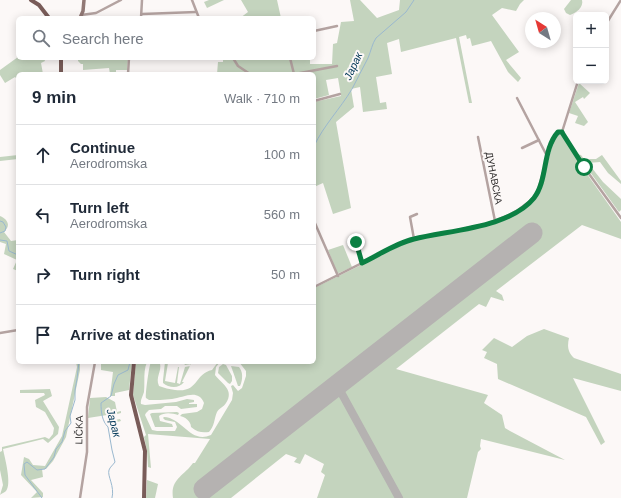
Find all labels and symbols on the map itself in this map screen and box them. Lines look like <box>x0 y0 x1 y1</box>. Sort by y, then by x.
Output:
north arrow <box>525 12 561 48</box>
water label: Јарак <box>341 50 365 83</box>
street label: ДУНАВСКА <box>484 151 505 205</box>
route start <box>575 158 593 176</box>
route end <box>347 233 365 251</box>
water label: Јарак <box>104 406 124 439</box>
street label: LIČKA <box>72 415 85 445</box>

